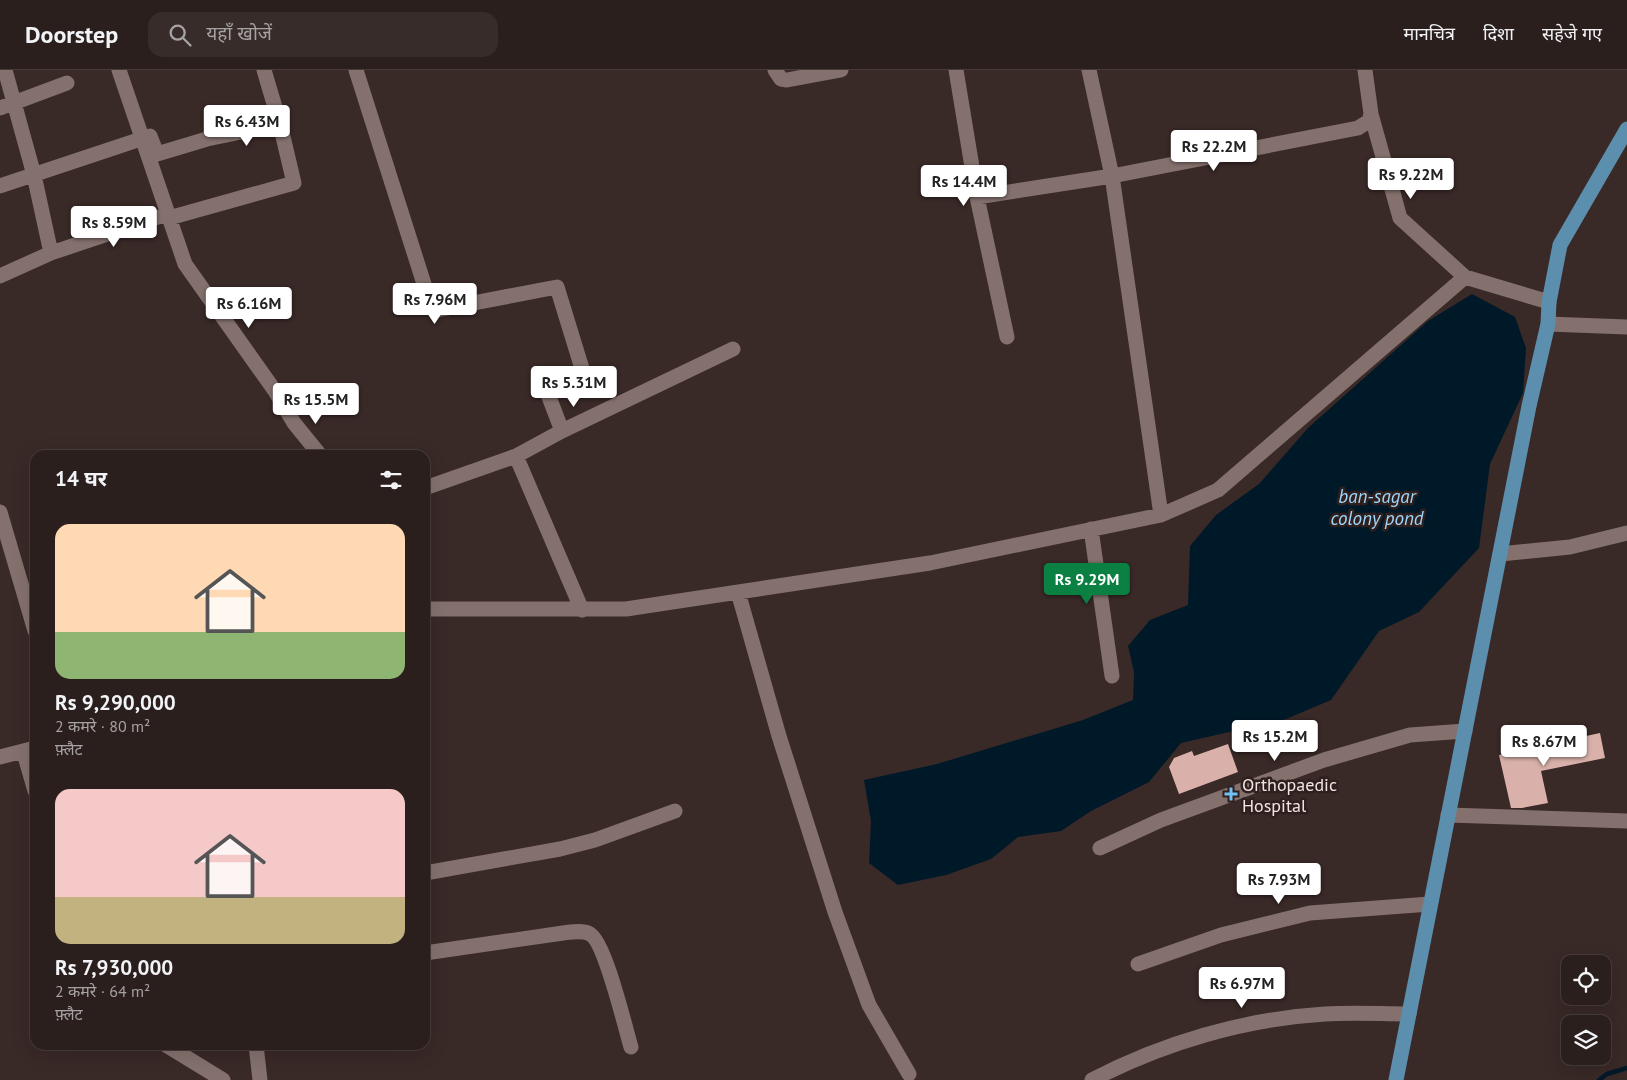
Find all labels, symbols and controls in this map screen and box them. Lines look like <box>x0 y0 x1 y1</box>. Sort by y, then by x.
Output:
search box <box>148 12 498 57</box>
text: Doorstep <box>25 19 118 50</box>
icon: search <box>166 21 194 49</box>
text: यहाँ खोजें <box>206 21 272 45</box>
text: मानचित्र <box>1403 22 1455 45</box>
text: दिशा <box>1483 22 1514 45</box>
text: सहेजे गए <box>1542 22 1602 45</box>
pin: Rs 6.43M <box>195 104 299 147</box>
text: Rs 6.43M <box>215 111 279 131</box>
pin: Rs 22.2M <box>1162 129 1266 172</box>
text: Rs 22.2M <box>1182 136 1246 156</box>
pin: Rs 9.22M <box>1359 158 1463 200</box>
pin: Rs 14.4M <box>912 164 1016 207</box>
text: Rs 9.22M <box>1379 164 1443 184</box>
text: Rs 14.4M <box>932 171 996 191</box>
pin: Rs 8.59M <box>62 206 166 248</box>
text: Rs 8.59M <box>82 212 146 232</box>
pin: Rs 7.96M <box>383 282 487 325</box>
pin: Rs 6.16M <box>197 286 301 329</box>
text: Rs 7.96M <box>404 289 466 309</box>
text: Rs 6.16M <box>217 293 281 313</box>
pin: Rs 5.31M <box>522 366 626 408</box>
text: Rs 5.31M <box>542 372 606 392</box>
pin: Rs 15.5M <box>264 382 368 425</box>
text: Rs 15.5M <box>284 389 348 409</box>
text: 14 घर <box>55 465 107 492</box>
icon: filters <box>377 466 405 494</box>
water label: ban-sagar colony pond <box>1330 484 1425 530</box>
icon: home <box>185 556 275 646</box>
pin: Rs 9.29M <box>1035 562 1139 605</box>
text: Rs 9.29M <box>1055 569 1119 589</box>
text: Rs 9,290,000 <box>55 689 176 716</box>
text: 2 कमरे · 80 m² <box>55 716 150 736</box>
pin: Rs 15.2M <box>1223 720 1327 762</box>
pin: Rs 8.67M <box>1492 724 1596 767</box>
text: Rs 15.2M <box>1243 726 1307 746</box>
text: Rs 8.67M <box>1512 731 1576 751</box>
text: फ़्लैट <box>55 739 83 759</box>
place label: Orthopaedic Hospital <box>1242 773 1337 817</box>
marker: Orthopaedic Hospital <box>1224 787 1238 801</box>
icon: home <box>185 821 275 911</box>
pin: Rs 7.93M <box>1227 862 1331 905</box>
text: Rs 7.93M <box>1248 869 1310 889</box>
text: Rs 7,930,000 <box>55 954 173 981</box>
map controls <box>1561 955 1611 1065</box>
button: locate <box>1561 955 1611 1005</box>
pin: Rs 6.97M <box>1190 966 1294 1009</box>
text: Rs 6.97M <box>1210 973 1274 993</box>
text: 2 कमरे · 64 m² <box>55 981 150 1001</box>
text: फ़्लैट <box>55 1004 83 1024</box>
button: layers <box>1561 1015 1611 1065</box>

